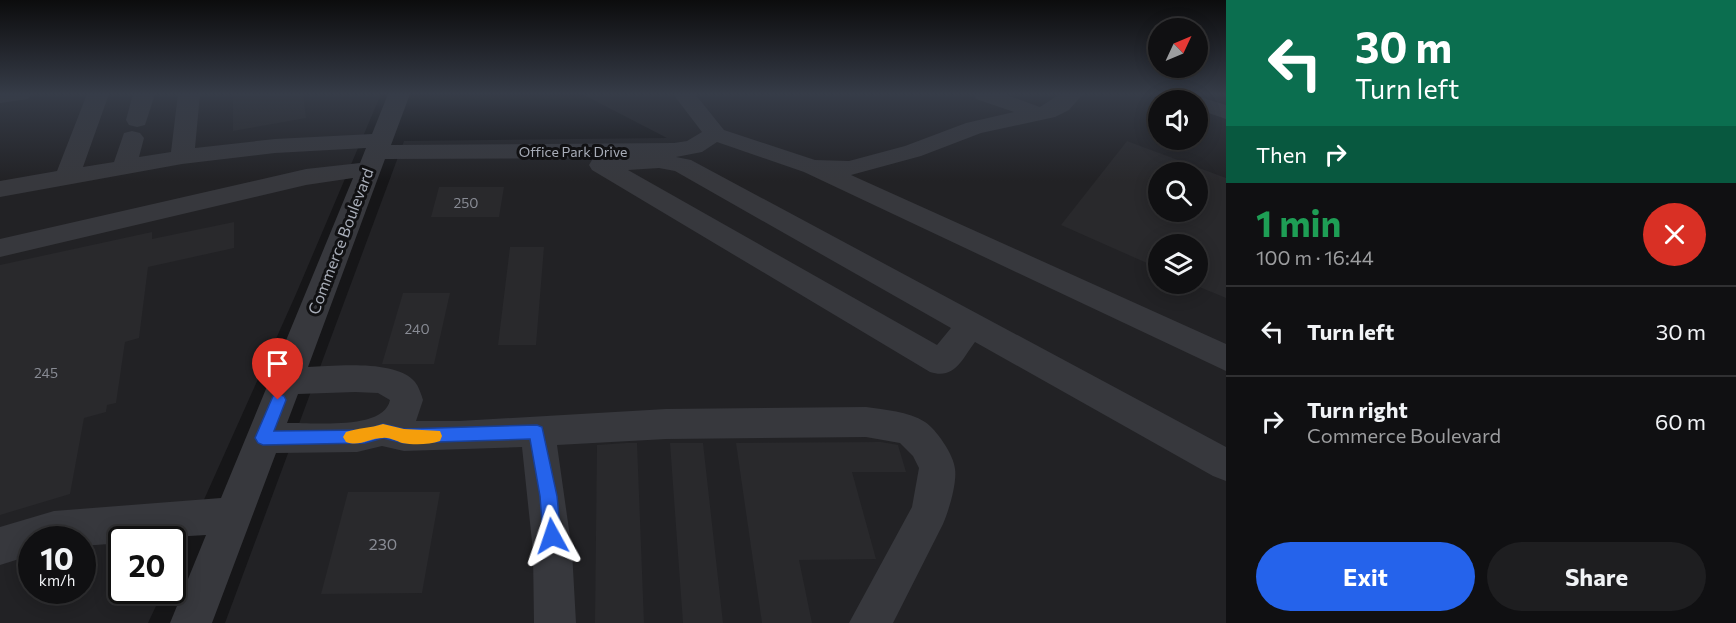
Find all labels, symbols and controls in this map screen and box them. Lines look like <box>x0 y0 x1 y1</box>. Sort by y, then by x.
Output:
north arrow <box>1148 18 1208 78</box>
map controls <box>1148 18 1208 294</box>
text: 30 m <box>1355 20 1452 72</box>
icon: left <box>1256 24 1334 102</box>
text: Turn left <box>1355 72 1459 105</box>
button: sound <box>1148 90 1208 150</box>
icon: right <box>1319 138 1352 171</box>
text: Then <box>1256 141 1307 168</box>
street label: Office Park Drive <box>519 143 627 160</box>
button: search <box>1148 162 1208 222</box>
street label: Commerce Boulevard <box>303 165 377 317</box>
house number: 250 <box>454 194 478 211</box>
text: 1 min <box>1256 200 1341 244</box>
button: close <box>1643 203 1706 266</box>
button: layers <box>1148 234 1208 294</box>
text: 100 m · 16:44 <box>1256 245 1374 269</box>
icon: left <box>1256 315 1289 348</box>
text: Turn left <box>1307 318 1394 345</box>
text: 30 m <box>1656 318 1706 345</box>
house number: 240 <box>404 320 430 337</box>
pin <box>252 338 303 400</box>
icon: arrive <box>261 347 294 380</box>
house number: 245 <box>34 364 58 381</box>
text: Turn right <box>1307 396 1408 423</box>
icon: right <box>1256 405 1289 438</box>
text: 60 m <box>1655 408 1706 435</box>
text: Commerce Boulevard <box>1307 423 1501 447</box>
position arrow <box>520 504 584 568</box>
speed limit sign: 20 <box>108 526 186 604</box>
house number: 230 <box>369 534 397 553</box>
text: 10 <box>40 539 74 576</box>
button: Exit <box>1256 542 1475 611</box>
button: Share <box>1487 542 1706 611</box>
text: km/h <box>39 571 75 589</box>

